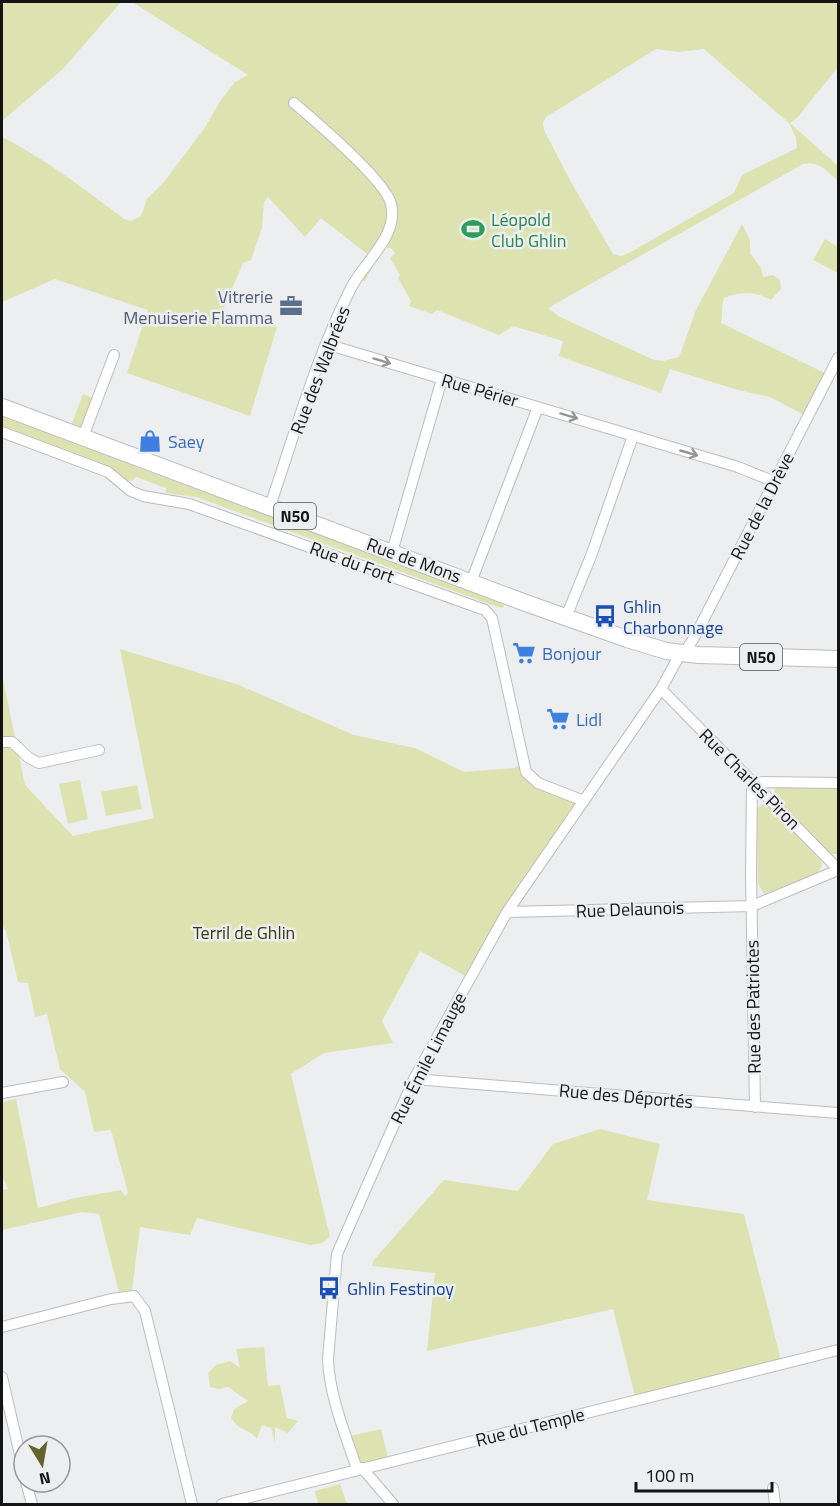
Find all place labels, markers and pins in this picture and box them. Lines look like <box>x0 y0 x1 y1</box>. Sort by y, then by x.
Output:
place label: Léopold Club Ghlin <box>491 206 566 254</box>
sports icon: Léopold Club Ghlin <box>460 216 486 242</box>
place label: Vitrerie Menuiserie Flamma <box>123 283 273 331</box>
office icon: Vitrerie Menuiserie Flamma <box>278 293 304 319</box>
shop icon: Saey <box>137 428 163 454</box>
place label: Saey <box>168 428 205 455</box>
place label: Ghlin Charbonnage <box>623 593 723 641</box>
bus stop icon: Ghlin Charbonnage <box>592 603 618 629</box>
supermarket icon: Bonjour <box>511 640 537 666</box>
place label: Bonjour <box>542 640 602 667</box>
supermarket icon: Lidl <box>545 706 571 732</box>
place label: Lidl <box>576 706 602 733</box>
bus stop icon: Ghlin Festinoy <box>316 1275 342 1301</box>
place label: Ghlin Festinoy <box>347 1275 454 1302</box>

